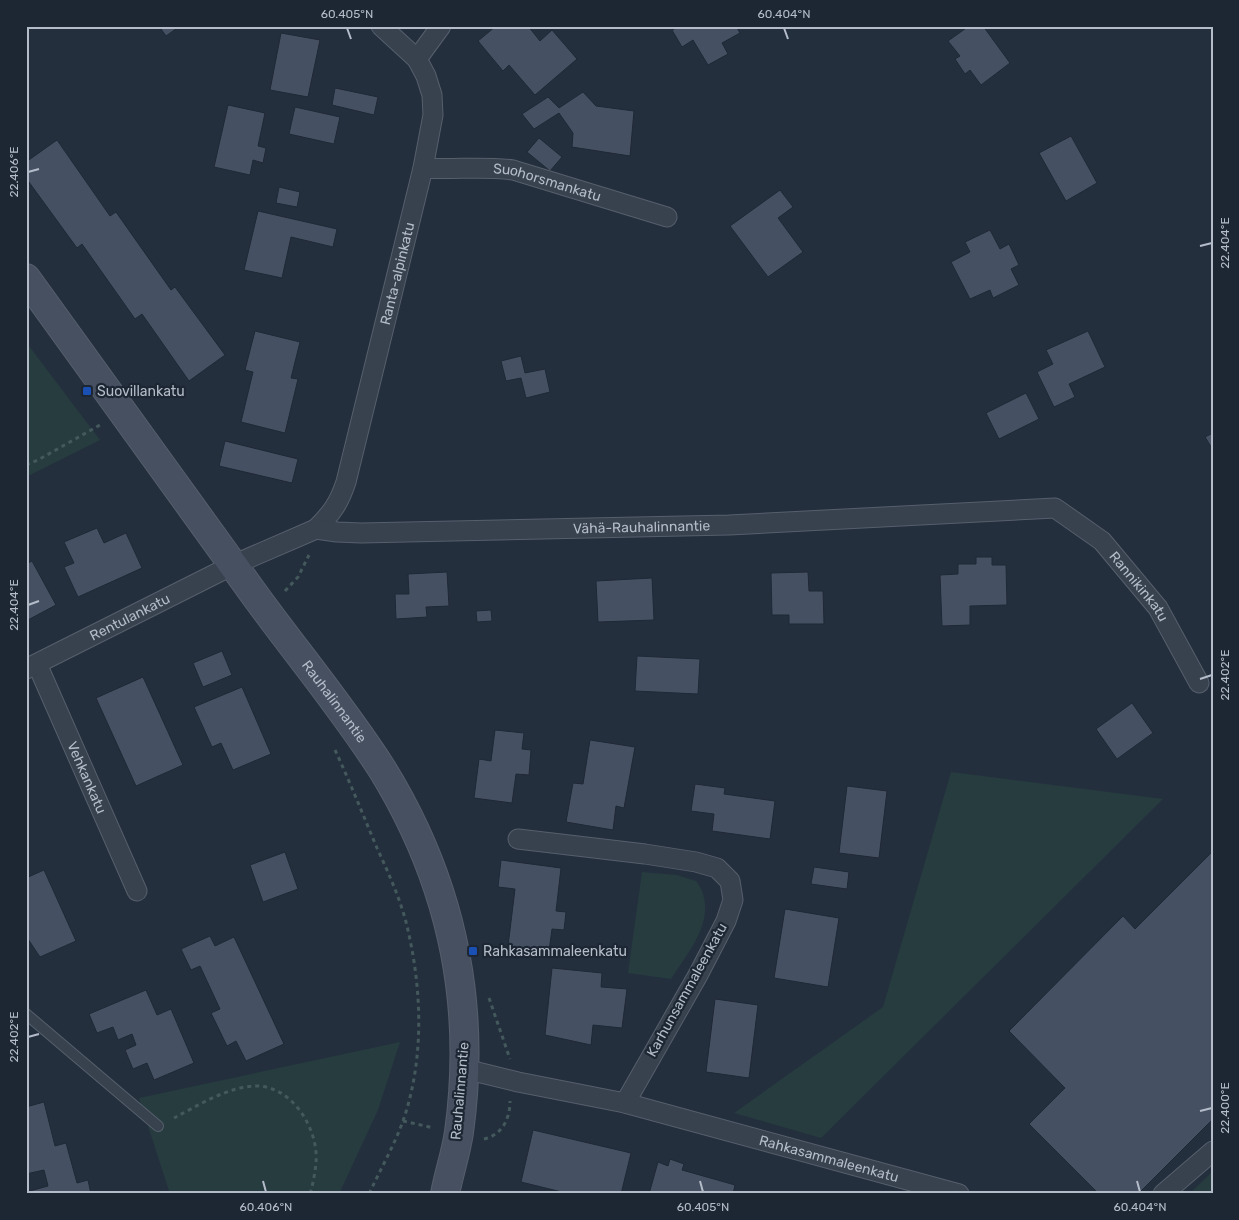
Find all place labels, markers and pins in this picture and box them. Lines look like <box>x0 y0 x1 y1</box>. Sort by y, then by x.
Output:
place label: Suovillankatu <box>97 383 185 400</box>
marker: Suovillankatu <box>81 385 93 397</box>
place label: Rahkasammaleenkatu <box>483 943 627 960</box>
marker: Rahkasammaleenkatu <box>467 945 479 957</box>

